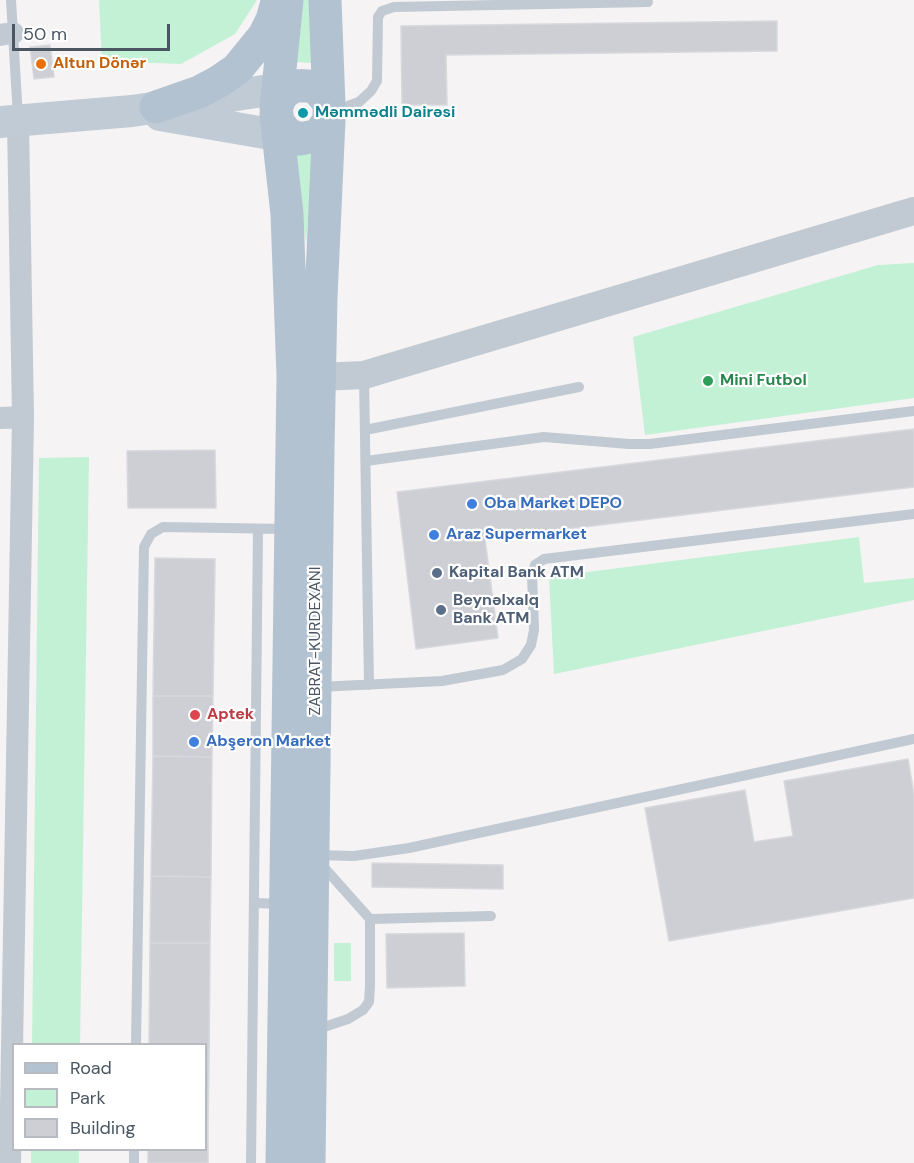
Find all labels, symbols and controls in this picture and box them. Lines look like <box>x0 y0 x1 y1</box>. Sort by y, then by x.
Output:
scale bar <box>15 12 172 50</box>
text: 50 m <box>23 22 67 46</box>
place label: Altun Dönər <box>53 54 146 74</box>
marker: Altun Dönər <box>34 57 48 71</box>
place label: Məmmədli Dairəsi <box>315 103 455 123</box>
marker: Məmmədli Dairəsi <box>296 106 310 120</box>
place label: Mini Futbol <box>720 371 807 391</box>
marker: Mini Futbol <box>701 374 715 388</box>
place label: Oba Market DEPO <box>484 494 622 514</box>
marker: Oba Market DEPO <box>465 497 479 511</box>
place label: Araz Supermarket <box>446 525 587 545</box>
marker: Araz Supermarket <box>427 528 441 542</box>
place label: Kapital Bank ATM <box>449 563 584 583</box>
street label: ZABRAT-KURDEXANI <box>306 566 326 716</box>
marker: Kapital Bank ATM <box>430 566 444 580</box>
place label: Beynəlxalq Bank ATM <box>453 591 539 629</box>
marker: Beynəlxalq Bank ATM <box>434 603 448 617</box>
place label: Aptek <box>207 705 254 725</box>
marker: Aptek <box>188 708 202 722</box>
place label: Abşeron Market <box>206 732 331 752</box>
marker: Abşeron Market <box>187 735 201 749</box>
legend <box>12 1043 207 1151</box>
text: Road <box>70 1056 112 1080</box>
text: Park <box>70 1086 106 1110</box>
text: Building <box>70 1116 135 1140</box>

